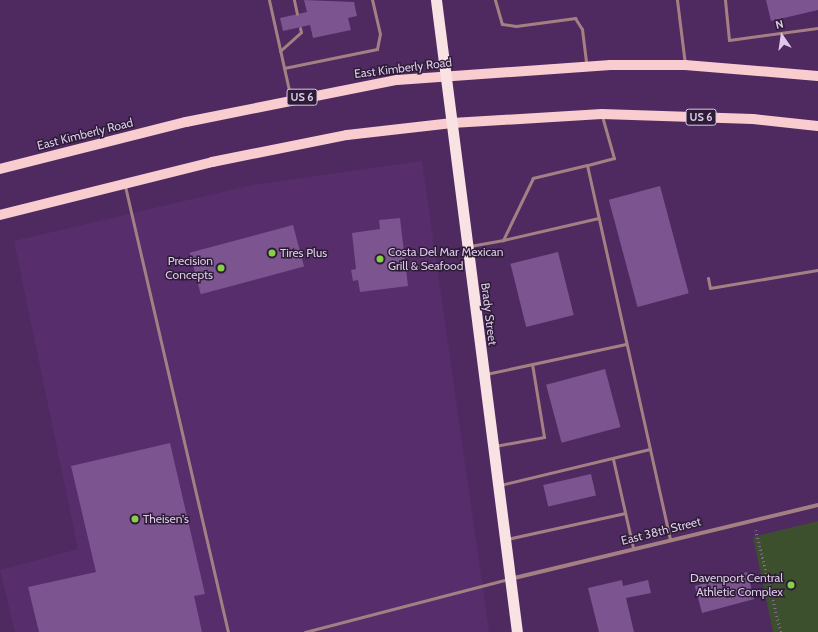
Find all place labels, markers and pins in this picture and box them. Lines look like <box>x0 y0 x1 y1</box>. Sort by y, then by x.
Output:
place label: Costa Del Mar Mexican Grill & Seafood <box>388 245 503 273</box>
place label: Tires Plus <box>280 246 327 260</box>
marker: Tires Plus <box>267 248 277 258</box>
place label: Precision Concepts <box>165 254 213 282</box>
marker: Costa Del Mar Mexican Grill & Seafood <box>375 254 385 264</box>
marker: Precision Concepts <box>216 263 226 273</box>
place label: Theisen's <box>143 512 189 526</box>
marker: Theisen's <box>130 514 140 524</box>
place label: Davenport Central Athletic Complex <box>690 571 783 599</box>
marker: Davenport Central Athletic Complex <box>786 580 796 590</box>

